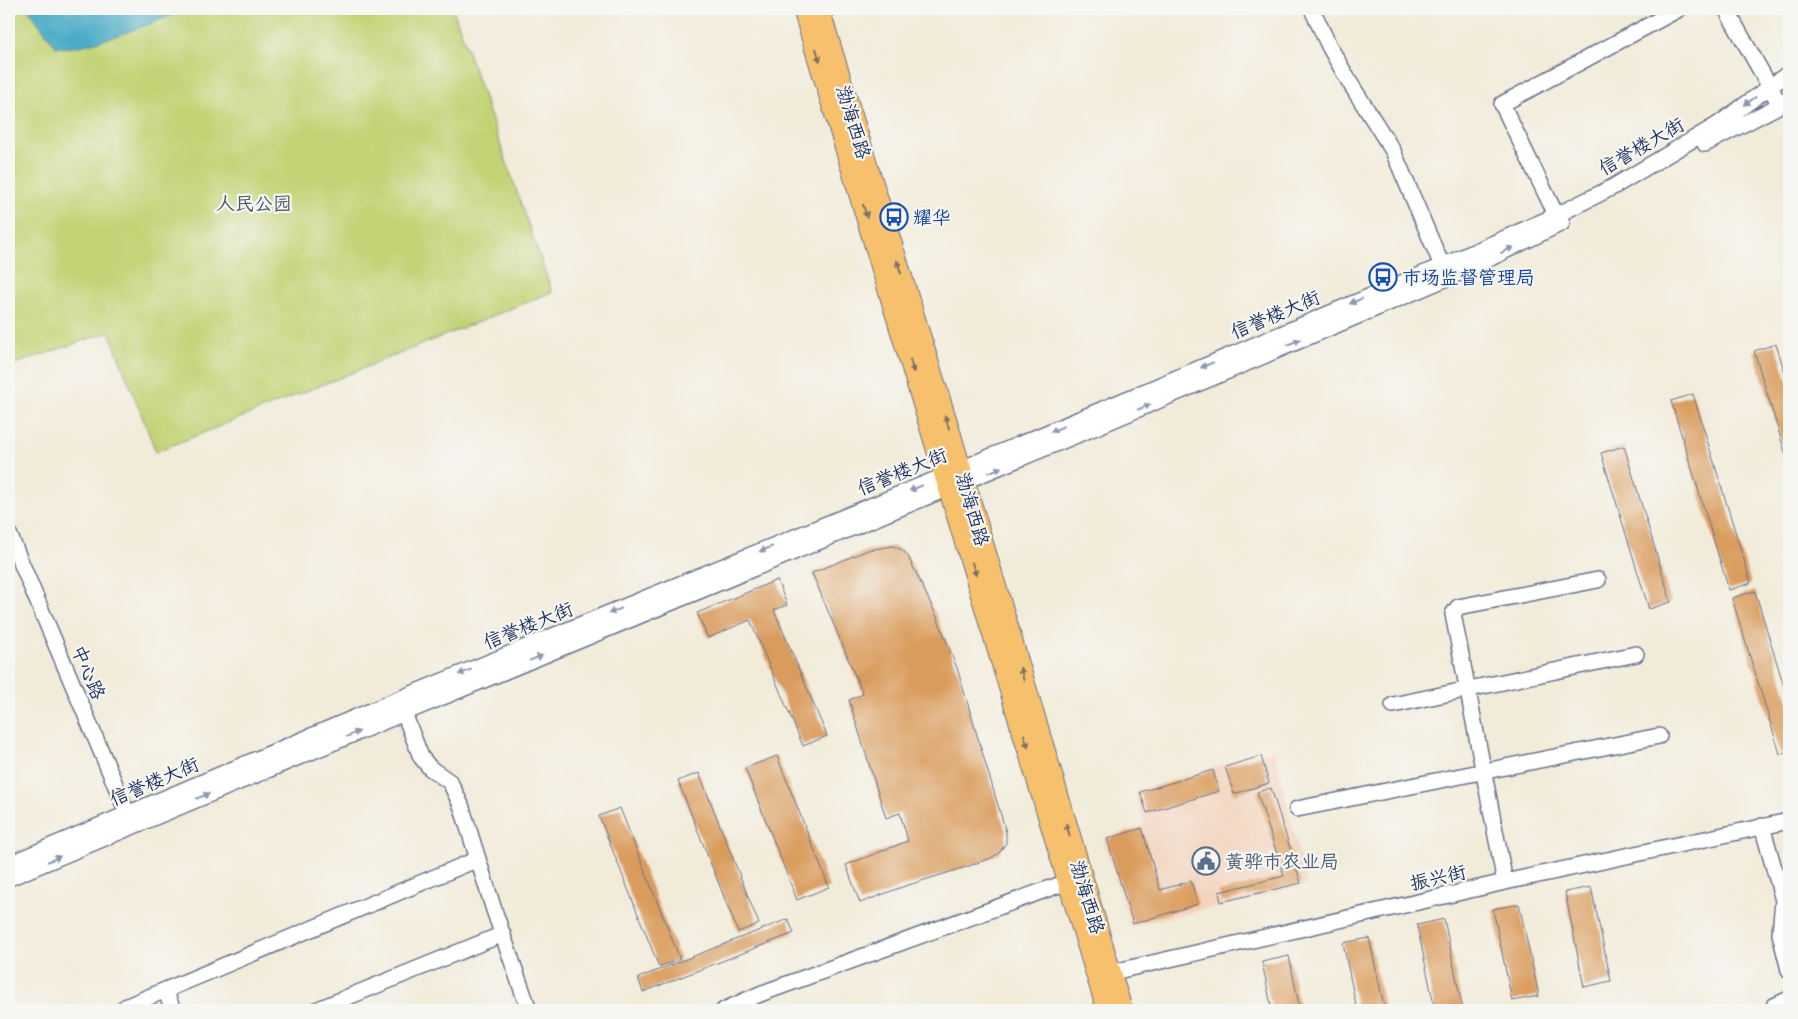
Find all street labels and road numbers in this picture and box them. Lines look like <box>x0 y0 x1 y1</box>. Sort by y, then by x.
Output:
street label: 渤海西路 <box>829 82 877 163</box>
street label: 信誉楼大街 <box>1594 112 1690 183</box>
street label: 信誉楼大街 <box>1227 284 1325 346</box>
street label: 信誉楼大街 <box>853 442 952 503</box>
street label: 渤海西路 <box>948 469 995 550</box>
street label: 信誉楼大街 <box>479 596 578 657</box>
street label: 中心路 <box>64 641 111 704</box>
street label: 信誉楼大街 <box>106 751 204 813</box>
street label: 渤海西路 <box>1063 857 1111 938</box>
street label: 振兴街 <box>1408 859 1469 898</box>

